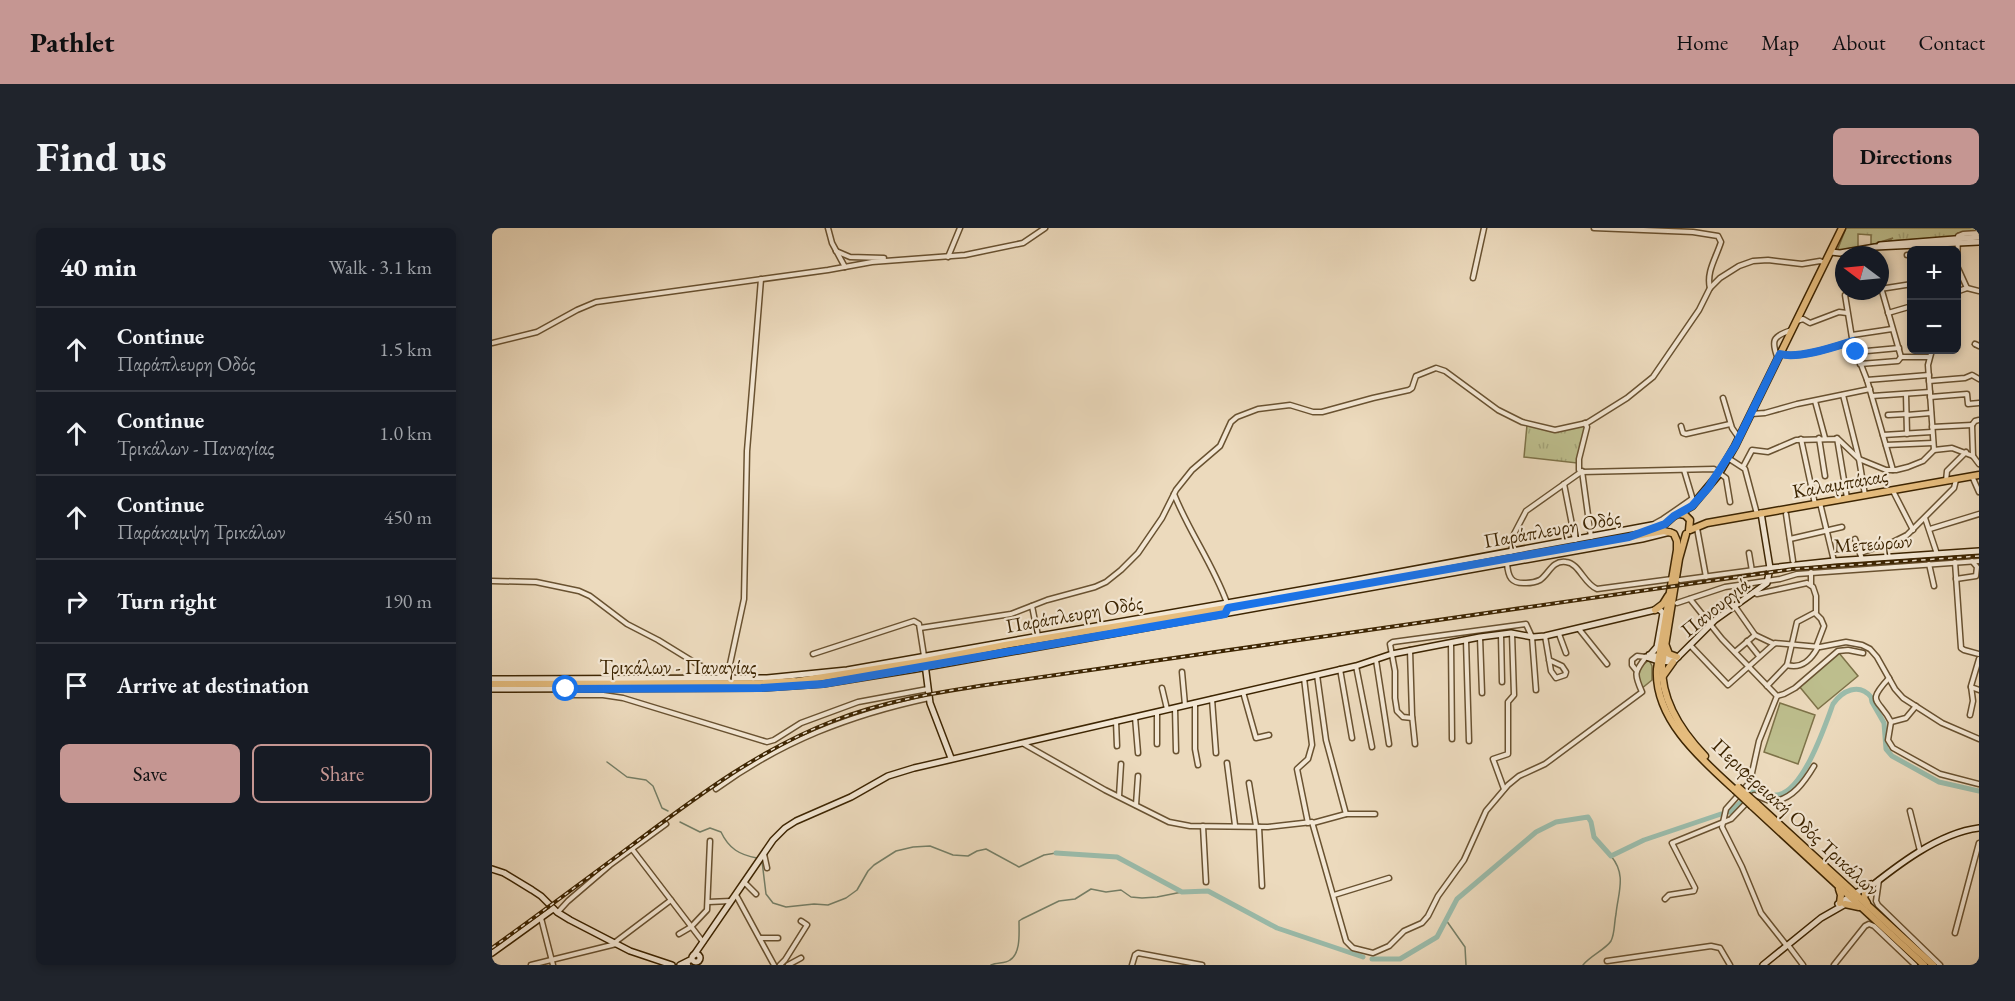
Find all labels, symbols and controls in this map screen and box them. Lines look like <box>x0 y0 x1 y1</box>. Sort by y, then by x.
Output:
text: Pathlet <box>30 24 114 60</box>
text: Home <box>1676 29 1728 56</box>
text: Map <box>1761 29 1799 56</box>
text: About <box>1832 29 1885 56</box>
text: Contact <box>1918 29 1985 56</box>
button: Directions <box>1833 128 1979 185</box>
text: Find us <box>36 129 167 184</box>
north arrow <box>1835 246 1889 300</box>
map controls <box>1907 246 1961 354</box>
button: + <box>1907 246 1961 300</box>
text: 40 min <box>60 250 137 284</box>
text: Walk · 3.1 km <box>329 254 432 280</box>
button: − <box>1907 300 1961 354</box>
text: Continue <box>117 322 204 351</box>
icon: ahead <box>60 333 93 366</box>
text: 1.5 km <box>379 336 432 362</box>
route end <box>1842 338 1868 364</box>
text: Παράπλευρη Οδός <box>117 351 256 377</box>
text: Continue <box>117 406 204 435</box>
icon: ahead <box>60 417 93 450</box>
text: 1.0 km <box>379 420 432 446</box>
text: Τρικάλων - Παναγίας <box>117 435 275 461</box>
street label: Καλαμπάκας <box>1790 462 1890 504</box>
text: Continue <box>117 490 204 519</box>
icon: ahead <box>60 501 93 534</box>
text: 450 m <box>384 504 432 530</box>
street label: Παράπλευρη Οδός <box>1482 504 1623 554</box>
text: Παράκαμψη Τρικάλων <box>117 519 286 545</box>
street label: Μετεώρων <box>1833 527 1913 559</box>
street label: Πανουργιά <box>1675 571 1756 643</box>
icon: right <box>60 585 93 618</box>
text: Turn right <box>117 587 216 616</box>
text: 190 m <box>384 588 432 614</box>
street label: Παράπλευρη Οδός <box>1004 589 1145 639</box>
street label: Τρικάλων - Παναγίας <box>599 654 757 680</box>
icon: arrive <box>60 669 93 702</box>
text: Arrive at destination <box>117 671 309 700</box>
route start <box>552 675 578 701</box>
street label: Περιφερειακή Οδός Τρικάλων <box>1707 732 1885 902</box>
button: Save <box>60 744 240 803</box>
button: Share <box>252 744 432 803</box>

